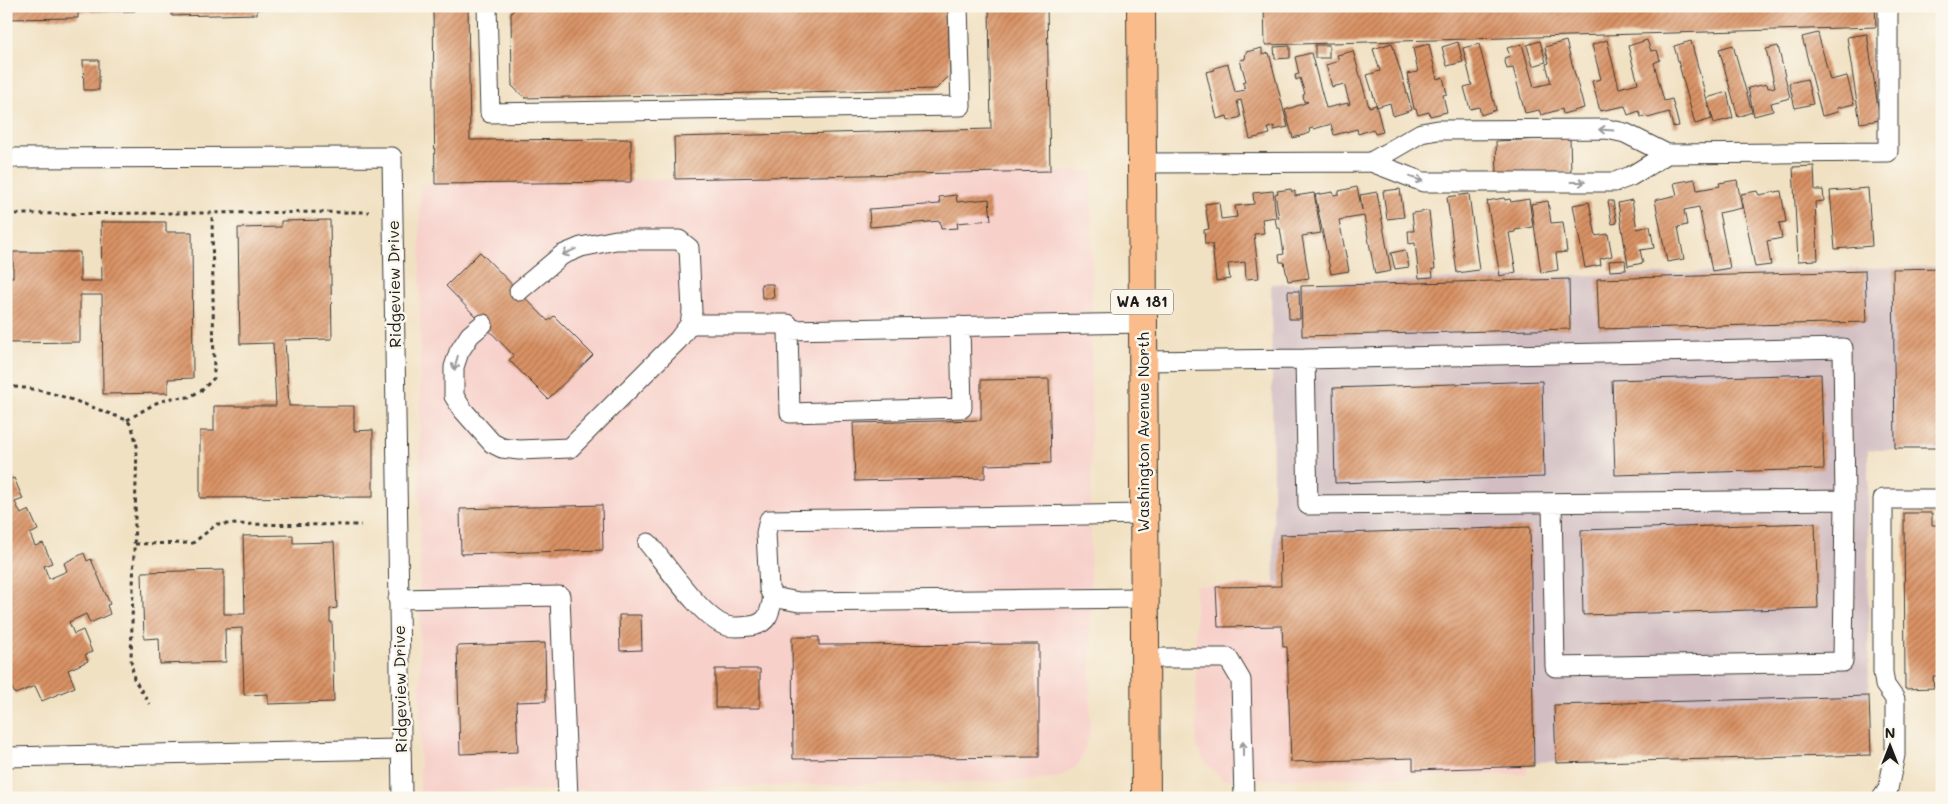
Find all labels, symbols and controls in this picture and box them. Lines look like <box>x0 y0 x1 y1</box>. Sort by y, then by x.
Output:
one-way arrow <box>1599 125 1615 135</box>
one-way arrow <box>1408 175 1424 184</box>
one-way arrow <box>1570 177 1586 187</box>
street label: Ridgeview Drive <box>382 220 405 348</box>
one-way arrow <box>562 248 577 257</box>
road number: WA 181 <box>1111 290 1173 314</box>
street label: Washington Avenue North <box>1132 332 1153 532</box>
one-way arrow <box>451 355 460 371</box>
street label: Ridgeview Drive <box>388 625 411 753</box>
north arrow <box>1866 722 1916 772</box>
text: N <box>1885 723 1895 742</box>
one-way arrow <box>1238 741 1247 757</box>

